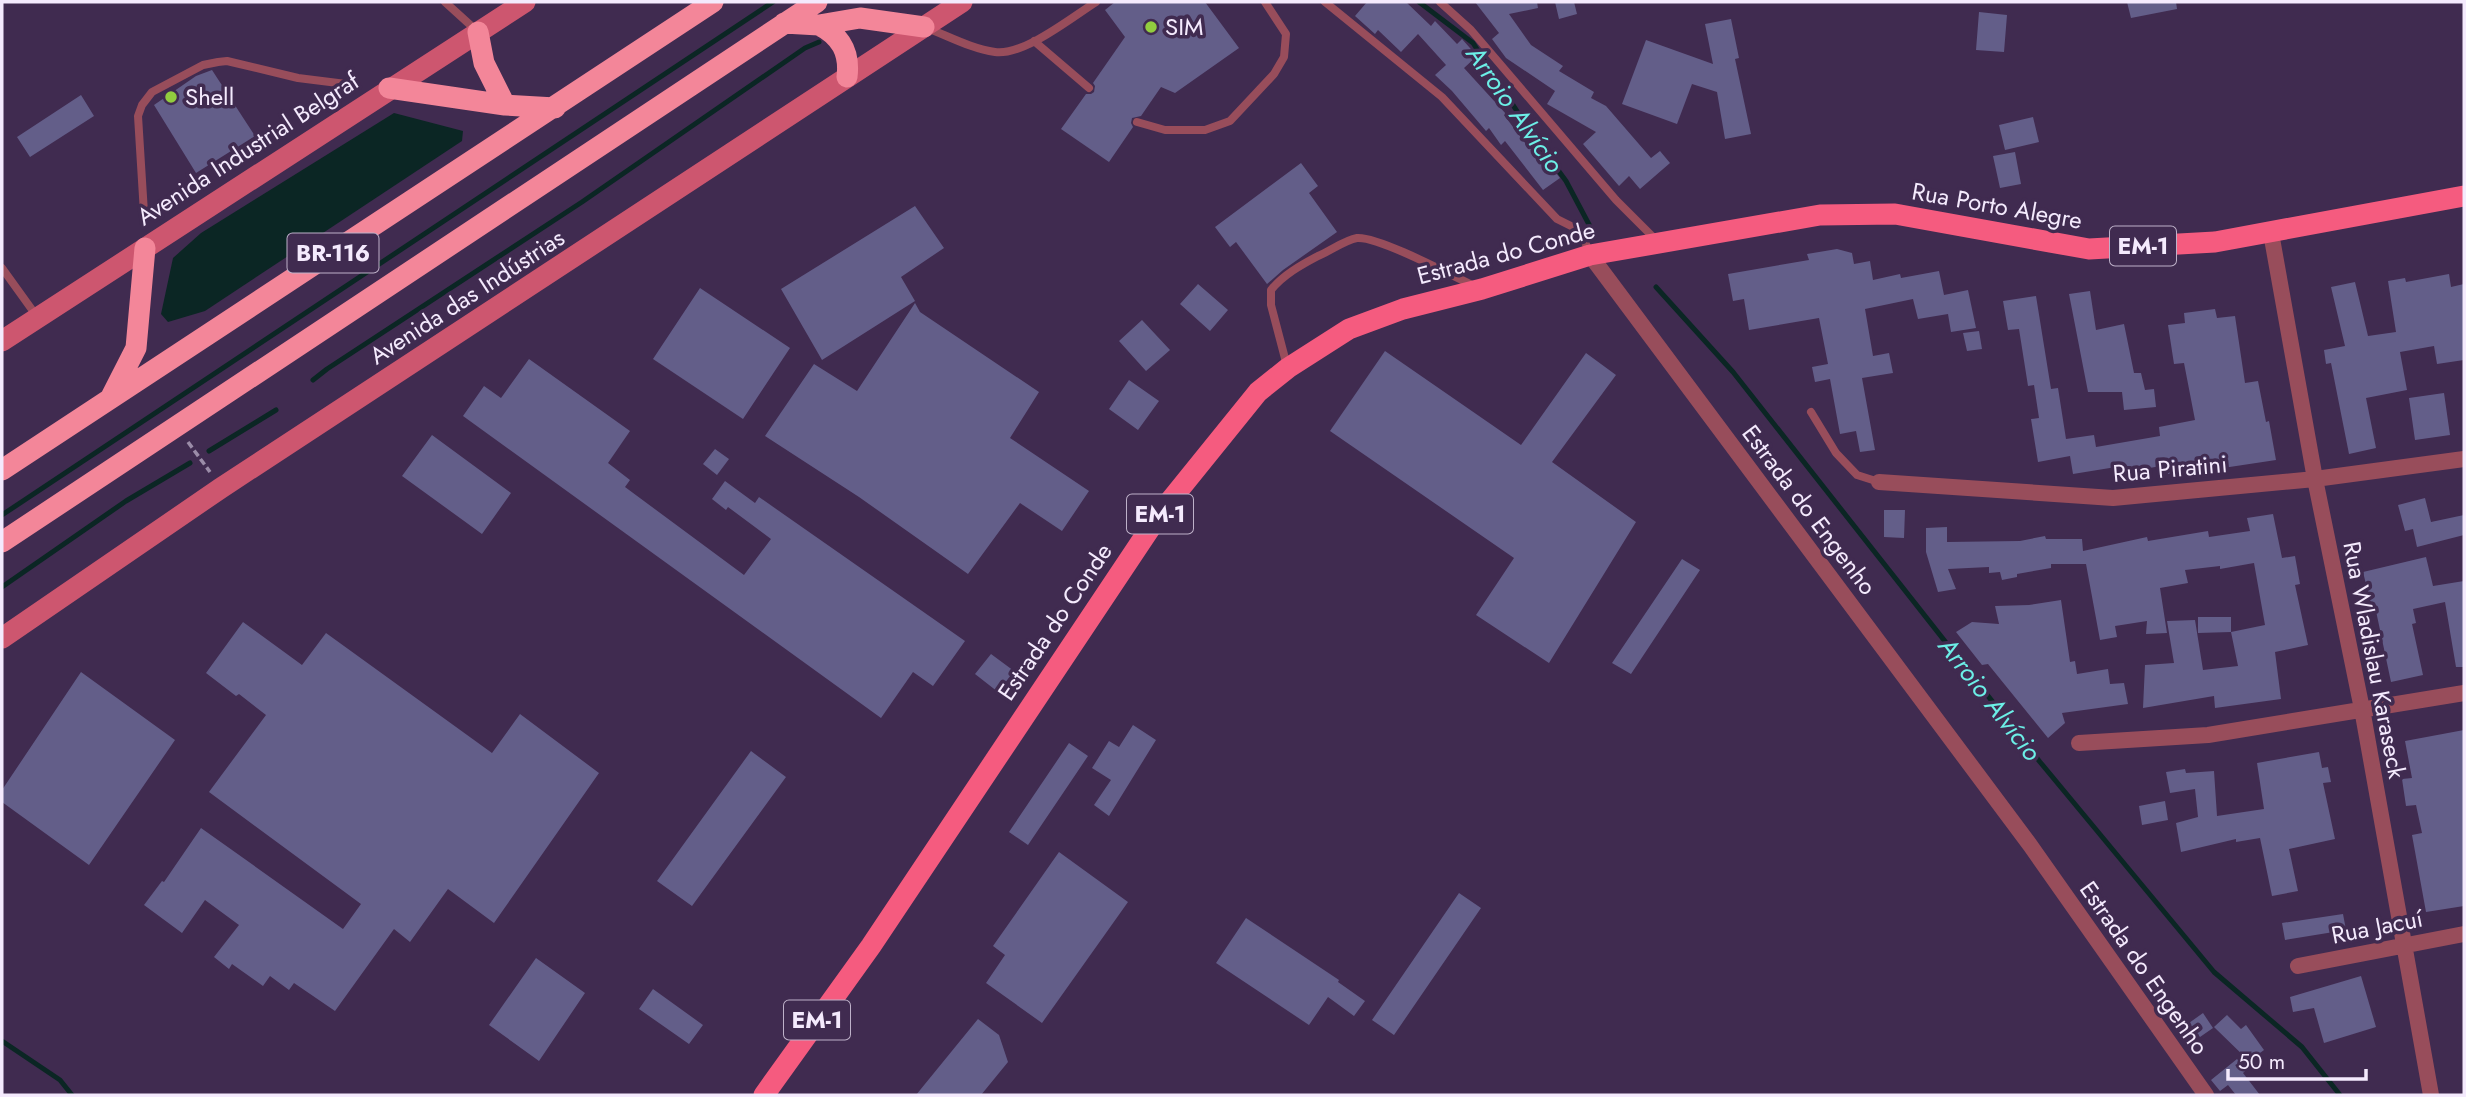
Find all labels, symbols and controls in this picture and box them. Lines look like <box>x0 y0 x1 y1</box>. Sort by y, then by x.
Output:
place label: SIM <box>1165 9 1203 44</box>
marker: SIM <box>1143 19 1159 35</box>
water label: Arroio Alvício <box>1456 37 1573 181</box>
street label: Avenida Industrial Belgraf <box>130 63 367 234</box>
place label: Shell <box>185 79 234 114</box>
marker: Shell <box>163 89 179 105</box>
street label: Rua Porto Alegre <box>1909 173 2085 238</box>
street label: Estrada do Conde <box>1413 212 1599 293</box>
street label: Avenida das Indústrias <box>362 220 571 373</box>
road number: EM-1 <box>2110 227 2176 266</box>
road number: BR-116 <box>288 234 378 272</box>
street label: Estrada do Engenho <box>1734 417 1885 602</box>
street label: Rua Piratini <box>2111 446 2229 491</box>
road number: EM-1 <box>1127 494 1193 534</box>
street label: Estrada do Conde <box>989 536 1120 707</box>
street label: Rua Wladislau Karaseck <box>2334 538 2415 782</box>
water label: Arroio Alvício <box>1929 628 2051 769</box>
street label: Estrada do Engenho <box>2071 874 2218 1062</box>
street label: Rua Jacuí <box>2328 900 2426 953</box>
road number: EM-1 <box>784 1001 850 1040</box>
scale bar <box>2228 1038 2366 1082</box>
text: 50 m <box>2238 1047 2285 1077</box>

